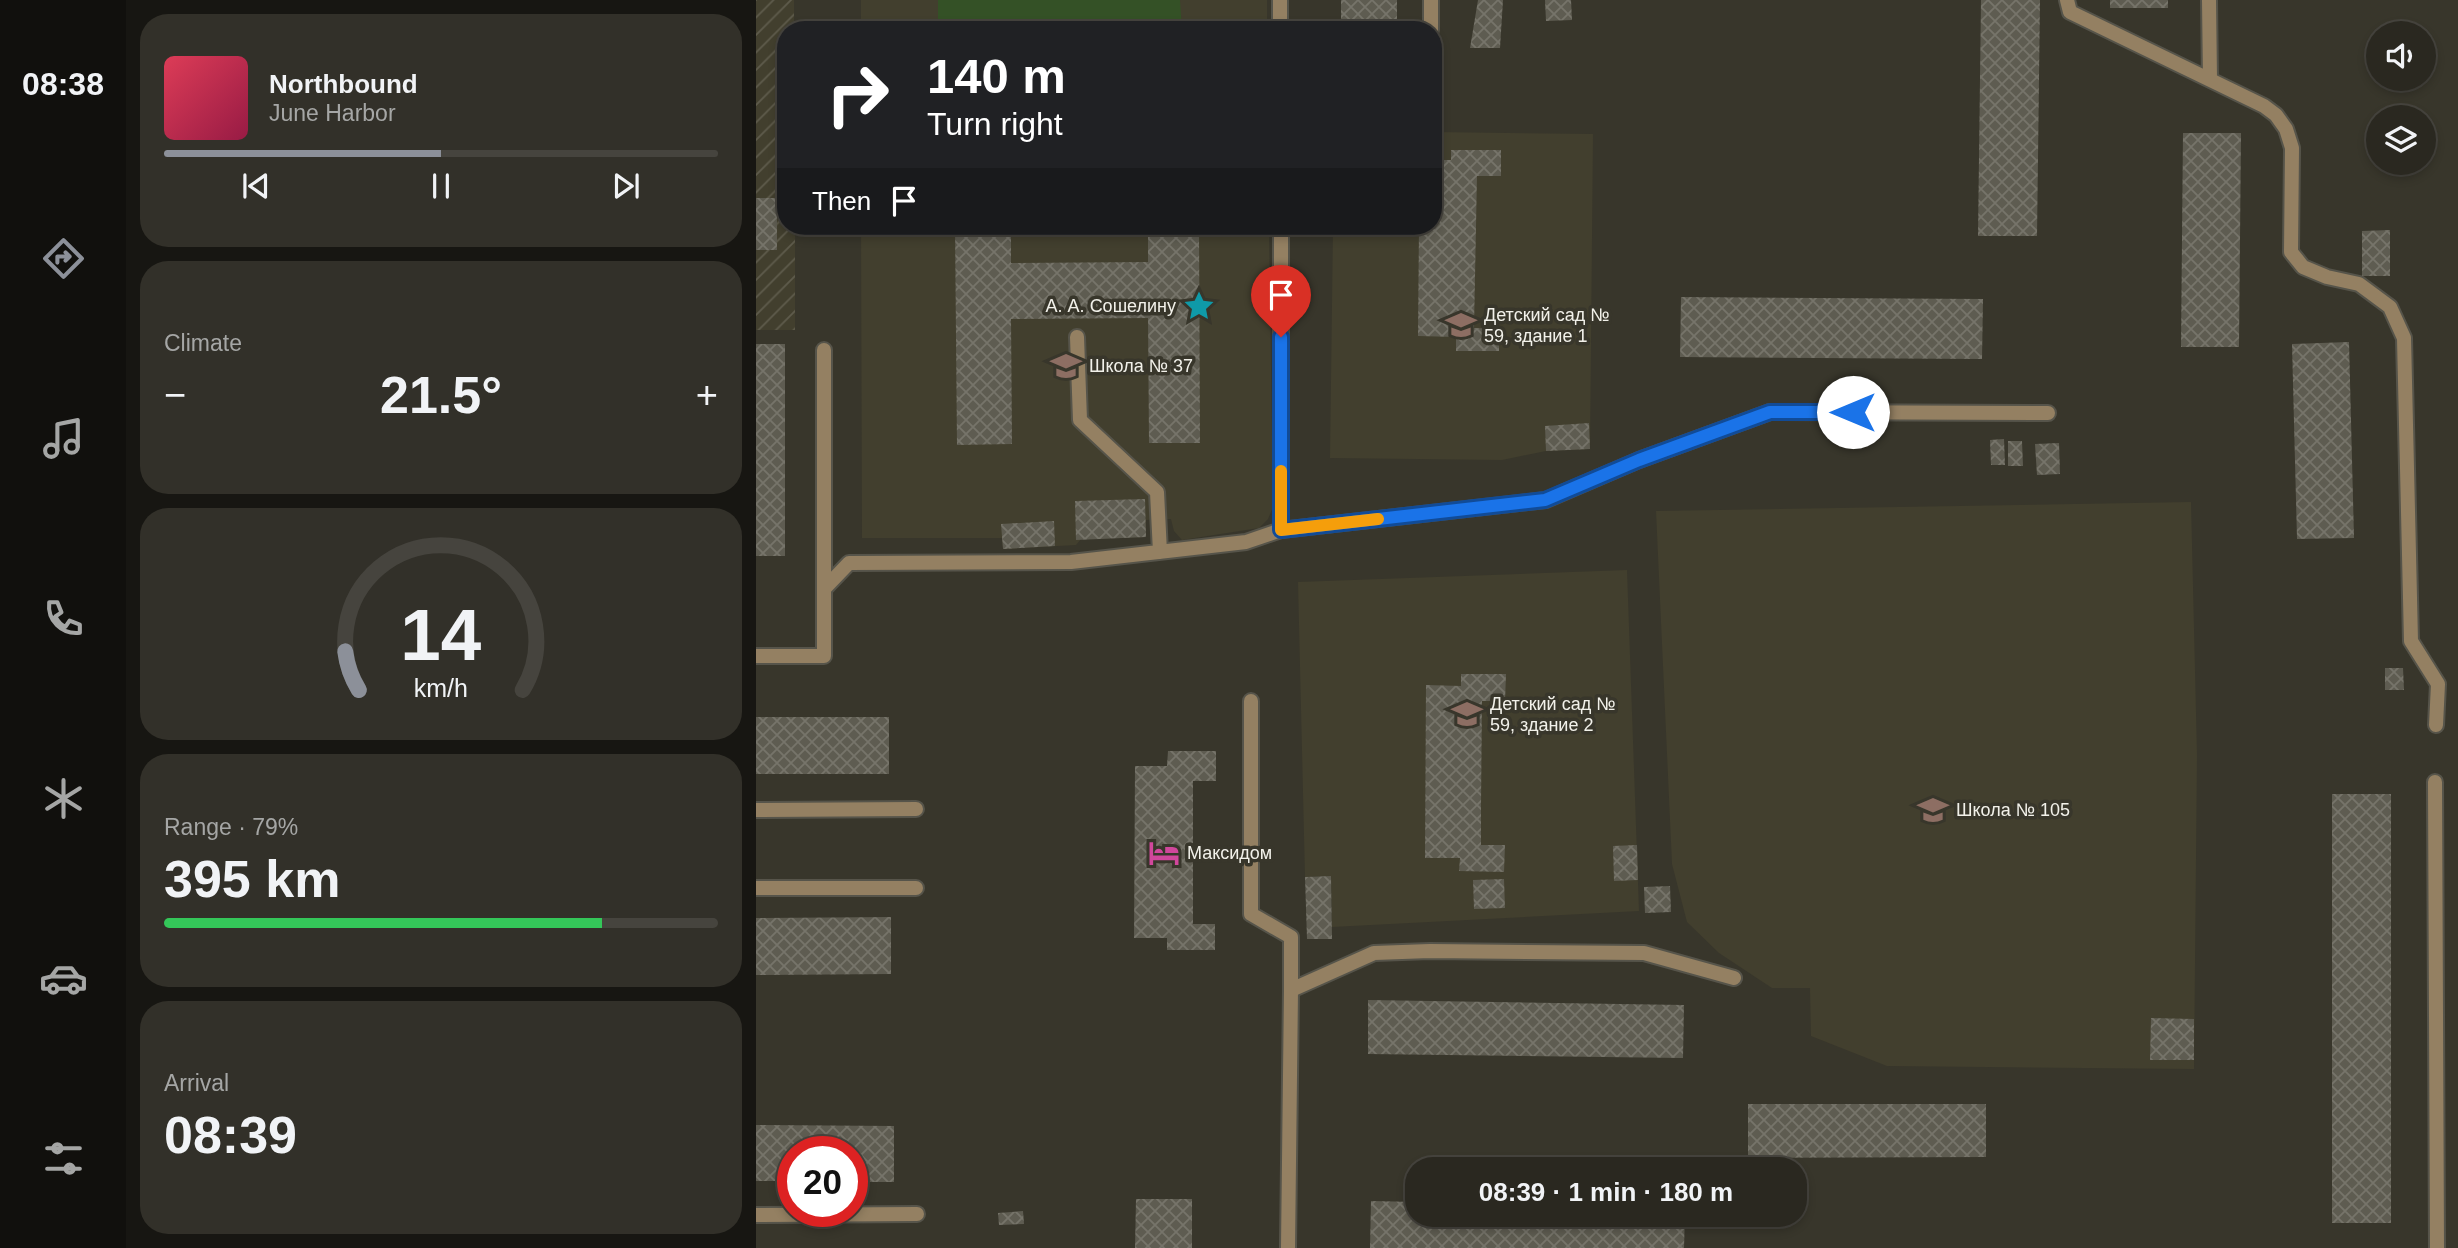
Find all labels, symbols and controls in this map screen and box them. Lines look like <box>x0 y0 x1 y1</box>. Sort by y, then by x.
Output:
map controls <box>2366 21 2436 175</box>
button: sound <box>2366 21 2436 91</box>
icon: right <box>812 49 903 140</box>
text: 140 m <box>927 49 1066 103</box>
text: 08:38 <box>22 66 104 102</box>
text: Northbound <box>269 69 418 99</box>
text: June Harbor <box>269 100 396 126</box>
button: layers <box>2366 105 2436 175</box>
text: Turn right <box>927 106 1063 142</box>
icon: previous <box>237 167 275 205</box>
icon: pause <box>422 167 460 205</box>
icon: next <box>607 167 645 205</box>
icon: arrive <box>885 182 923 220</box>
text: Then <box>812 186 871 216</box>
icon: directions <box>39 234 88 283</box>
pin <box>1251 265 1311 337</box>
icon: arrive <box>1262 276 1300 314</box>
place icon: А. А. Сошелину <box>1182 289 1216 323</box>
place label: А. А. Сошелину <box>1046 296 1176 316</box>
place label: Детский сад № 59, здание 1 <box>1484 305 1609 346</box>
school or university icon: Детский сад № 59, здание 1 <box>1444 308 1478 342</box>
text: Climate <box>164 330 242 356</box>
school or university icon: Школа № 37 <box>1049 349 1083 383</box>
place label: Школа № 37 <box>1089 356 1193 376</box>
text: 21.5° <box>380 366 502 424</box>
text: − <box>164 374 186 416</box>
text: + <box>696 374 718 416</box>
position arrow <box>1816 375 1890 449</box>
icon: music <box>39 414 88 463</box>
icon: phone <box>39 594 88 643</box>
text: 14 <box>401 594 482 675</box>
text: km/h <box>414 674 468 702</box>
place label: Детский сад № 59, здание 2 <box>1490 694 1615 735</box>
school or university icon: Детский сад № 59, здание 2 <box>1450 697 1484 731</box>
icon: climate <box>39 774 88 823</box>
school or university icon: Школа № 105 <box>1916 793 1950 827</box>
place label: Школа № 105 <box>1956 800 2070 820</box>
text: Range · 79% <box>164 814 298 840</box>
hotel icon: Максидом <box>1147 836 1181 870</box>
place label: Максидом <box>1187 843 1272 863</box>
text: 395 km <box>164 850 340 908</box>
icon: car <box>39 954 88 1003</box>
text: Arrival <box>164 1070 229 1096</box>
text: 08:39 <box>164 1106 297 1164</box>
icon: filters <box>39 1134 88 1183</box>
speed limit sign: 20 <box>777 1136 868 1227</box>
text: 08:39 · 1 min · 180 m <box>1479 1177 1733 1207</box>

